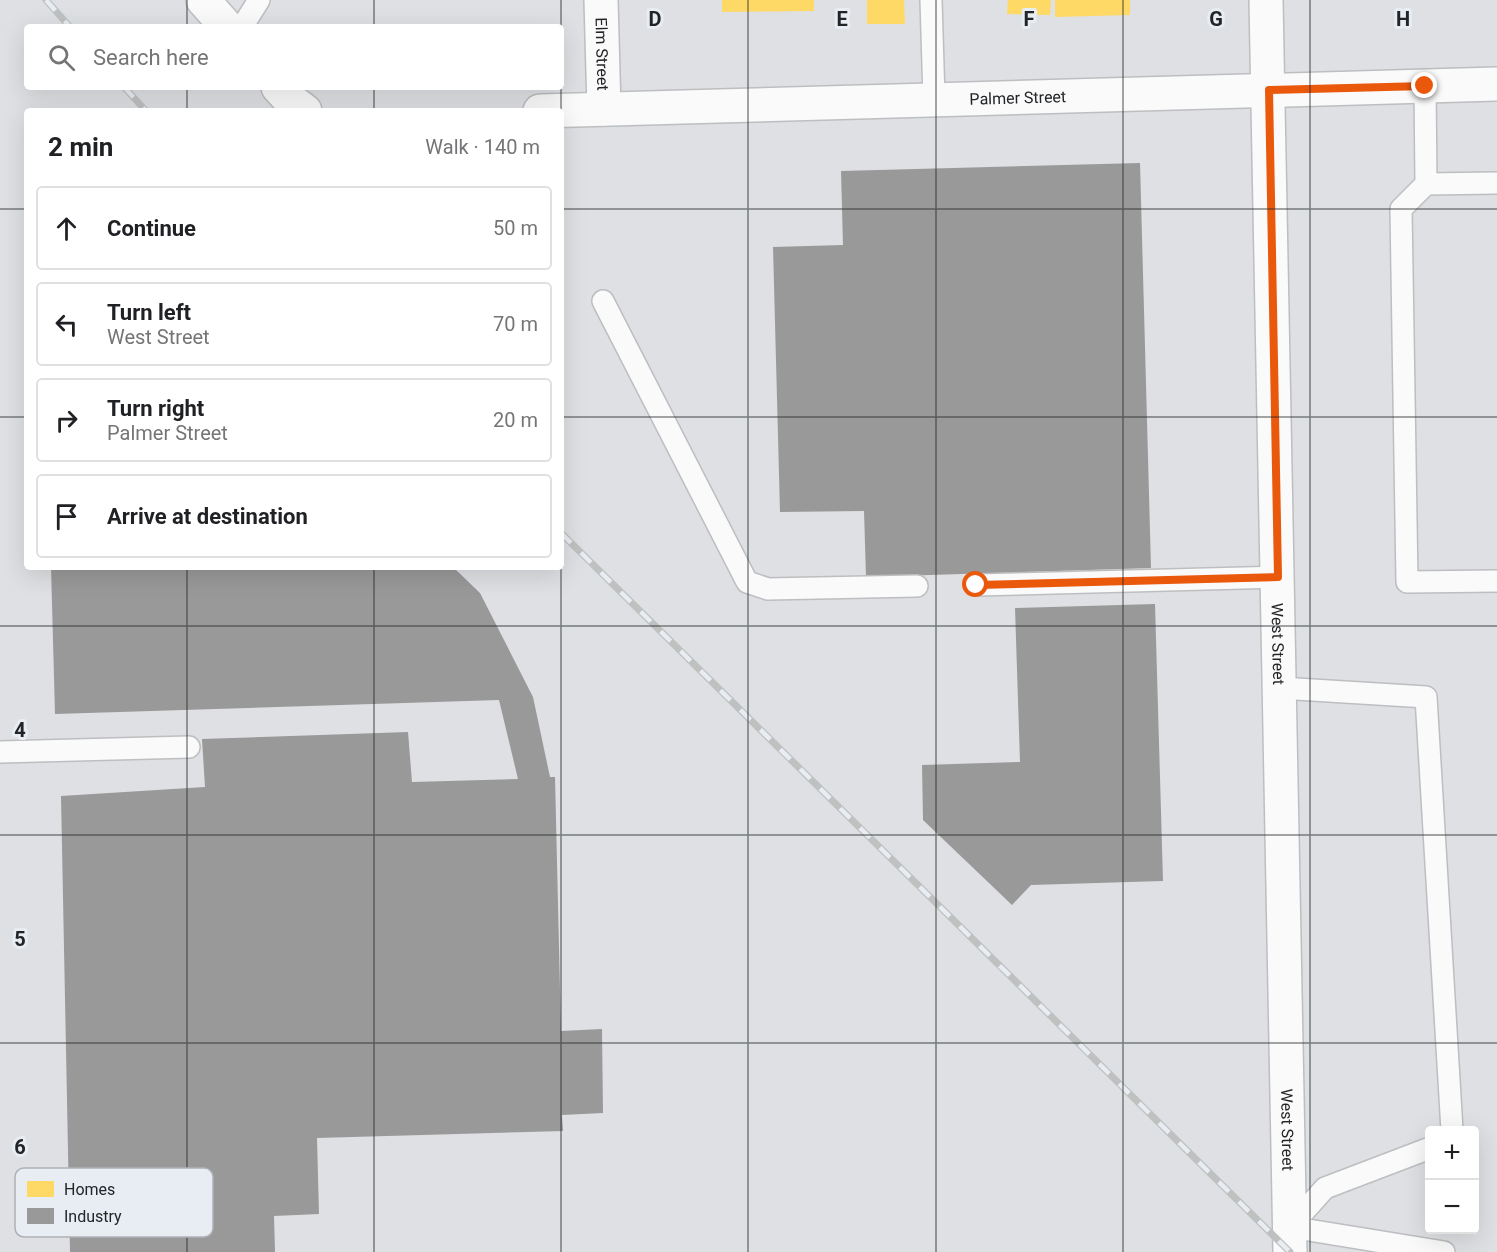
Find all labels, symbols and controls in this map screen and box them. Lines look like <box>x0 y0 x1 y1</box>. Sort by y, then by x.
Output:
text: D <box>649 7 662 31</box>
text: E <box>836 7 848 31</box>
text: F <box>1024 7 1035 31</box>
text: G <box>1209 7 1223 31</box>
text: H <box>1396 7 1410 31</box>
street label: Elm Street <box>592 17 613 91</box>
search box <box>24 24 564 90</box>
icon: search <box>45 41 78 74</box>
text: Search here <box>93 45 209 70</box>
route end <box>1411 72 1437 98</box>
street label: Palmer Street <box>969 87 1066 108</box>
text: 2 min <box>48 132 113 162</box>
text: Walk · 140 m <box>425 135 540 159</box>
icon: ahead <box>50 212 83 245</box>
text: Continue <box>107 216 196 241</box>
text: 50 m <box>493 216 538 240</box>
text: Turn left <box>107 300 191 325</box>
icon: left <box>50 308 83 341</box>
text: 70 m <box>493 312 538 336</box>
text: West Street <box>107 325 210 349</box>
text: Turn right <box>107 396 204 421</box>
icon: right <box>50 404 83 437</box>
text: 20 m <box>493 408 538 432</box>
text: Palmer Street <box>107 421 228 445</box>
icon: arrive <box>50 500 83 533</box>
text: Arrive at destination <box>107 504 308 529</box>
route start <box>962 571 988 597</box>
street label: West Street <box>1268 603 1289 685</box>
text: 4 <box>14 718 26 742</box>
text: 5 <box>14 927 26 951</box>
street label: West Street <box>1277 1089 1298 1171</box>
map controls <box>1425 1126 1479 1234</box>
button: + <box>1425 1126 1479 1180</box>
text: 6 <box>14 1135 26 1159</box>
legend <box>15 1168 213 1237</box>
text: Homes <box>64 1180 115 1199</box>
button: − <box>1425 1180 1479 1234</box>
text: Industry <box>64 1207 122 1226</box>

